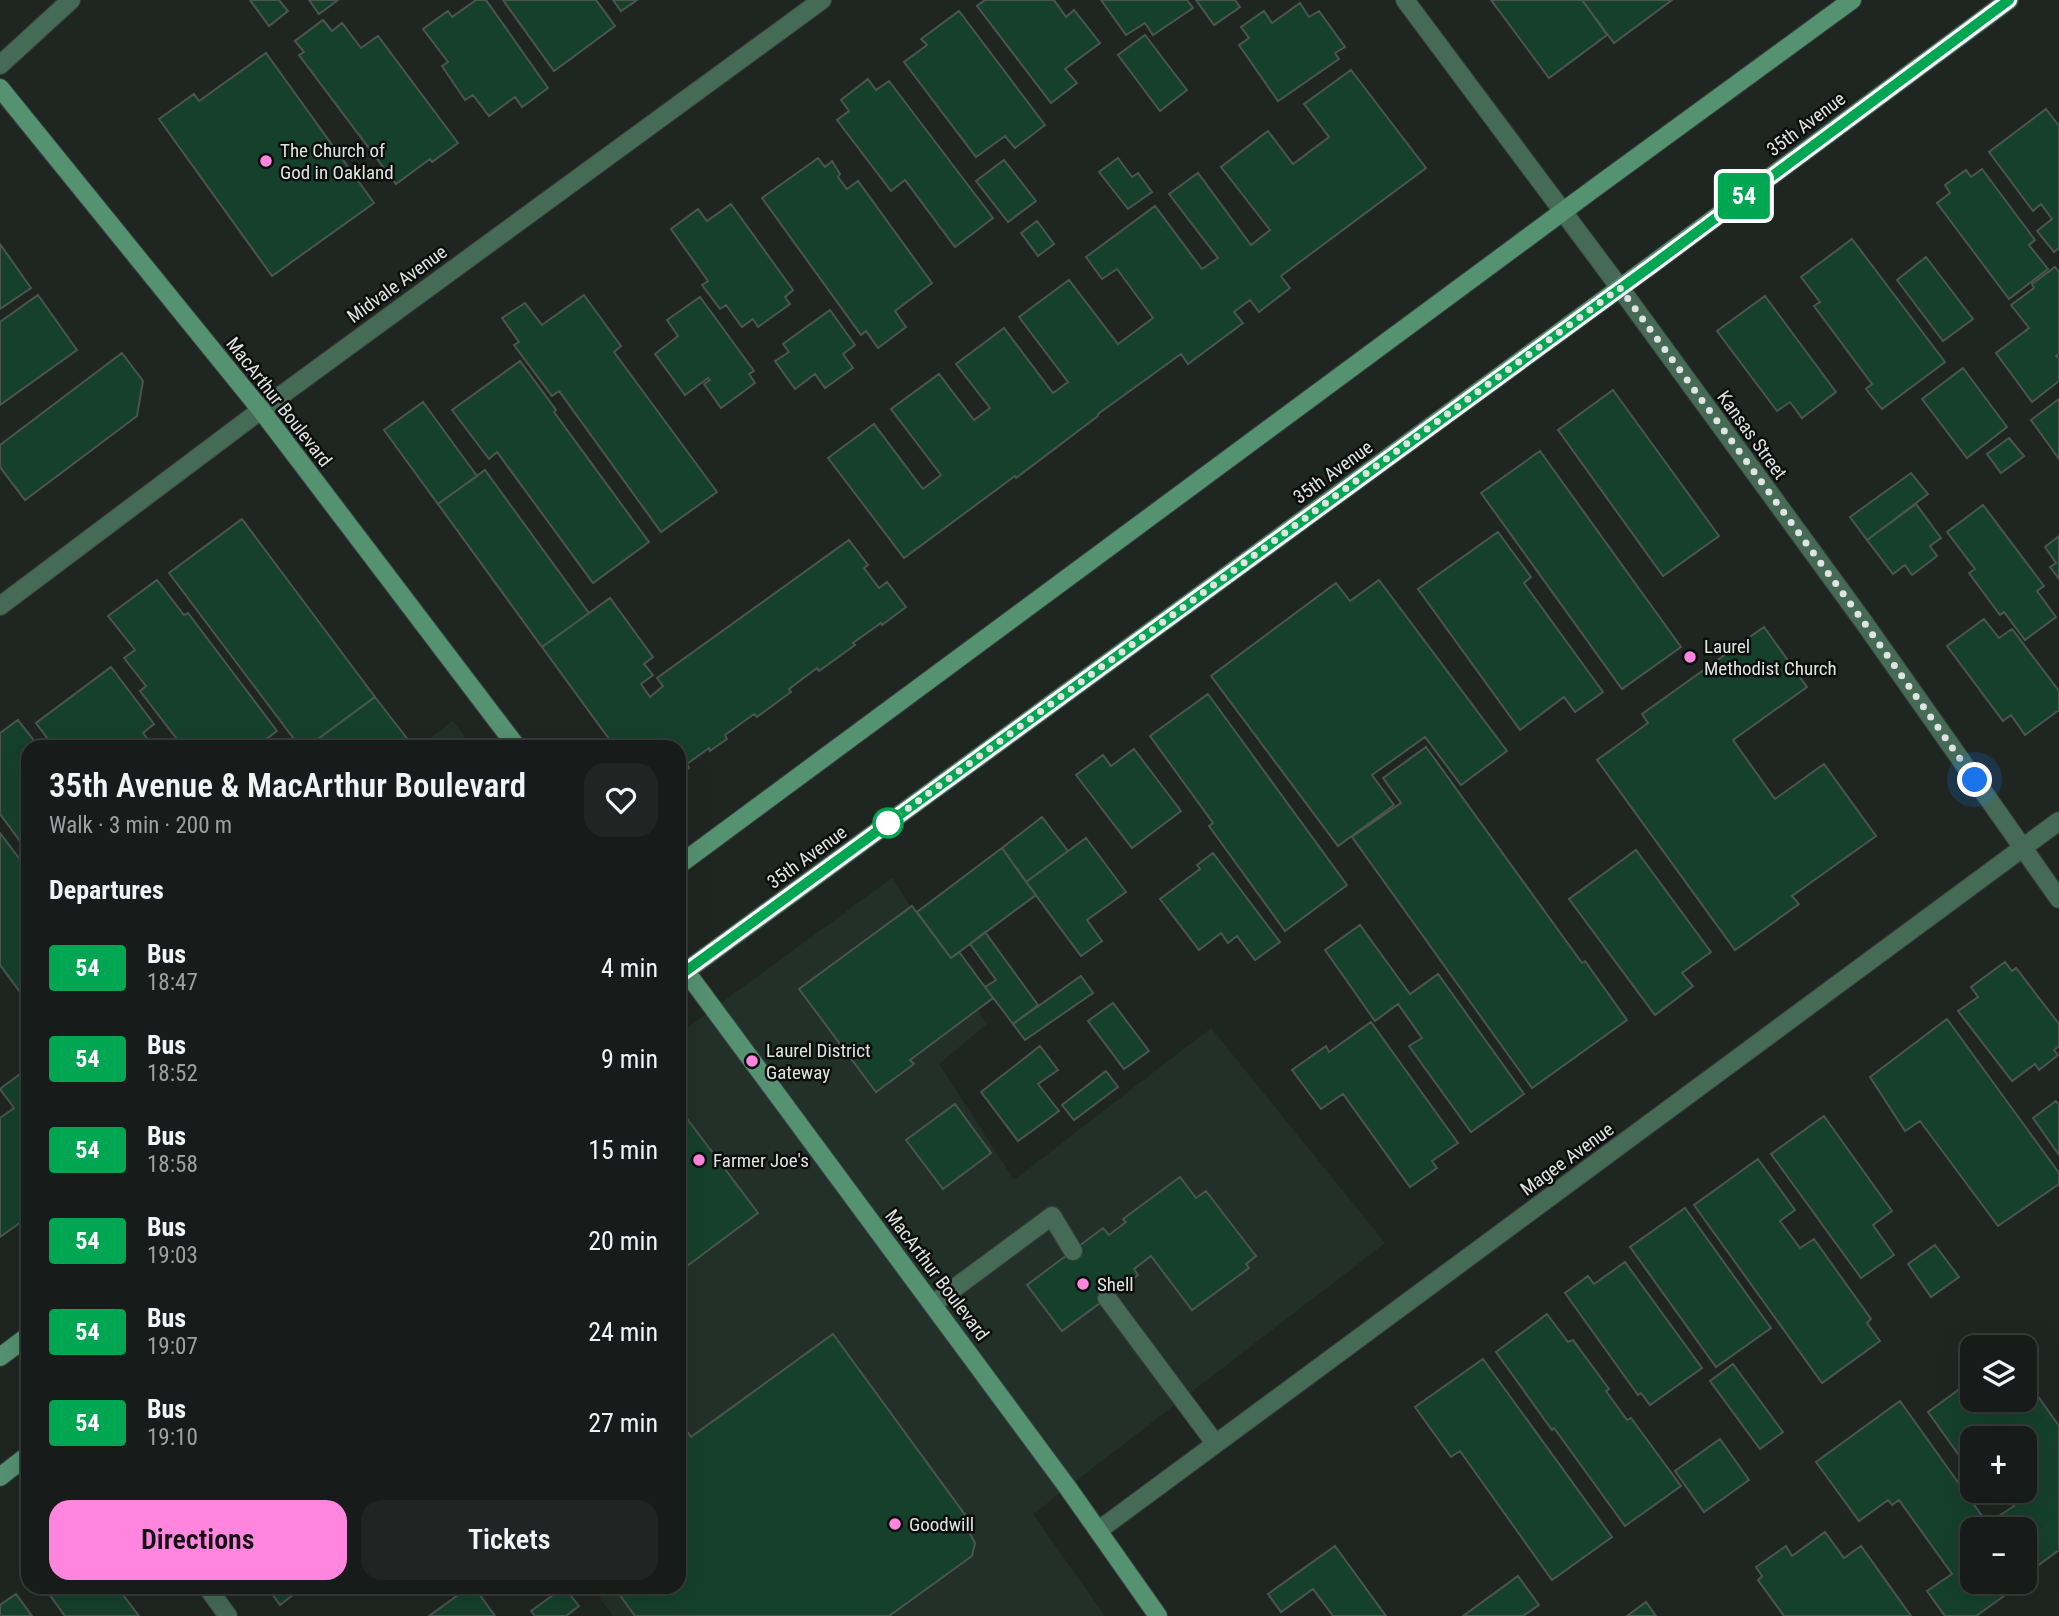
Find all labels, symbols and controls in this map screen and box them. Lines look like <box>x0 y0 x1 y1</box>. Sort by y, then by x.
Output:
street label: 35th Avenue <box>1762 87 1850 161</box>
place label: The Church of God in Oakland <box>280 139 394 184</box>
marker: The Church of God in Oakland <box>258 153 274 169</box>
line badge: 54 <box>1712 173 1776 219</box>
text: 54 <box>1732 182 1756 210</box>
street label: Midvale Avenue <box>343 240 451 328</box>
street label: MacArthur Boulevard <box>221 333 337 471</box>
street label: Kansas Street <box>1712 386 1792 484</box>
street label: 35th Avenue <box>1289 435 1377 509</box>
place label: Laurel Methodist Church <box>1704 635 1837 680</box>
marker: Laurel Methodist Church <box>1682 649 1698 665</box>
your location <box>1957 762 1992 797</box>
button: heart <box>584 763 658 837</box>
text: 35th Avenue & MacArthur Boulevard <box>49 766 526 805</box>
unlabelled marker <box>873 808 903 838</box>
text: Walk · 3 min · 200 m <box>49 812 232 839</box>
street label: 35th Avenue <box>763 820 851 894</box>
text: Departures <box>49 875 164 905</box>
text: Bus <box>147 939 186 969</box>
text: 4 min <box>601 953 658 983</box>
text: 54 <box>75 954 100 982</box>
text: 18:47 <box>147 969 198 996</box>
text: Bus <box>147 1030 186 1060</box>
place label: Laurel District Gateway <box>766 1039 871 1084</box>
text: 9 min <box>601 1044 658 1074</box>
text: 54 <box>75 1045 100 1073</box>
marker: Laurel District Gateway <box>744 1053 760 1069</box>
text: 18:52 <box>147 1060 198 1087</box>
street label: Magee Avenue <box>1516 1117 1618 1201</box>
text: Bus <box>147 1121 186 1151</box>
text: 15 min <box>588 1135 658 1165</box>
text: 54 <box>75 1136 100 1164</box>
place label: Farmer Joe's <box>713 1149 809 1172</box>
text: 18:58 <box>147 1151 198 1178</box>
marker: Farmer Joe's <box>691 1152 707 1168</box>
street label: MacArthur Boulevard <box>880 1205 994 1345</box>
text: Bus <box>147 1212 186 1242</box>
text: 20 min <box>588 1226 658 1256</box>
text: 54 <box>75 1227 100 1255</box>
text: 19:03 <box>147 1242 198 1269</box>
place label: Shell <box>1097 1273 1134 1296</box>
marker: Shell <box>1075 1276 1091 1292</box>
text: Bus <box>147 1303 186 1333</box>
text: 24 min <box>588 1317 658 1347</box>
text: 54 <box>75 1318 100 1346</box>
text: 19:07 <box>147 1333 198 1360</box>
map controls <box>1960 1335 2037 1594</box>
button: layers <box>1960 1335 2037 1412</box>
text: Bus <box>147 1394 186 1424</box>
text: 27 min <box>588 1408 658 1438</box>
text: 54 <box>75 1409 100 1437</box>
text: 19:10 <box>147 1424 198 1451</box>
button: + <box>1960 1426 2037 1503</box>
button: Directions <box>49 1500 347 1580</box>
button: Tickets <box>361 1500 658 1580</box>
place label: Goodwill <box>909 1513 974 1536</box>
marker: Goodwill <box>887 1516 903 1532</box>
button: − <box>1960 1517 2037 1594</box>

